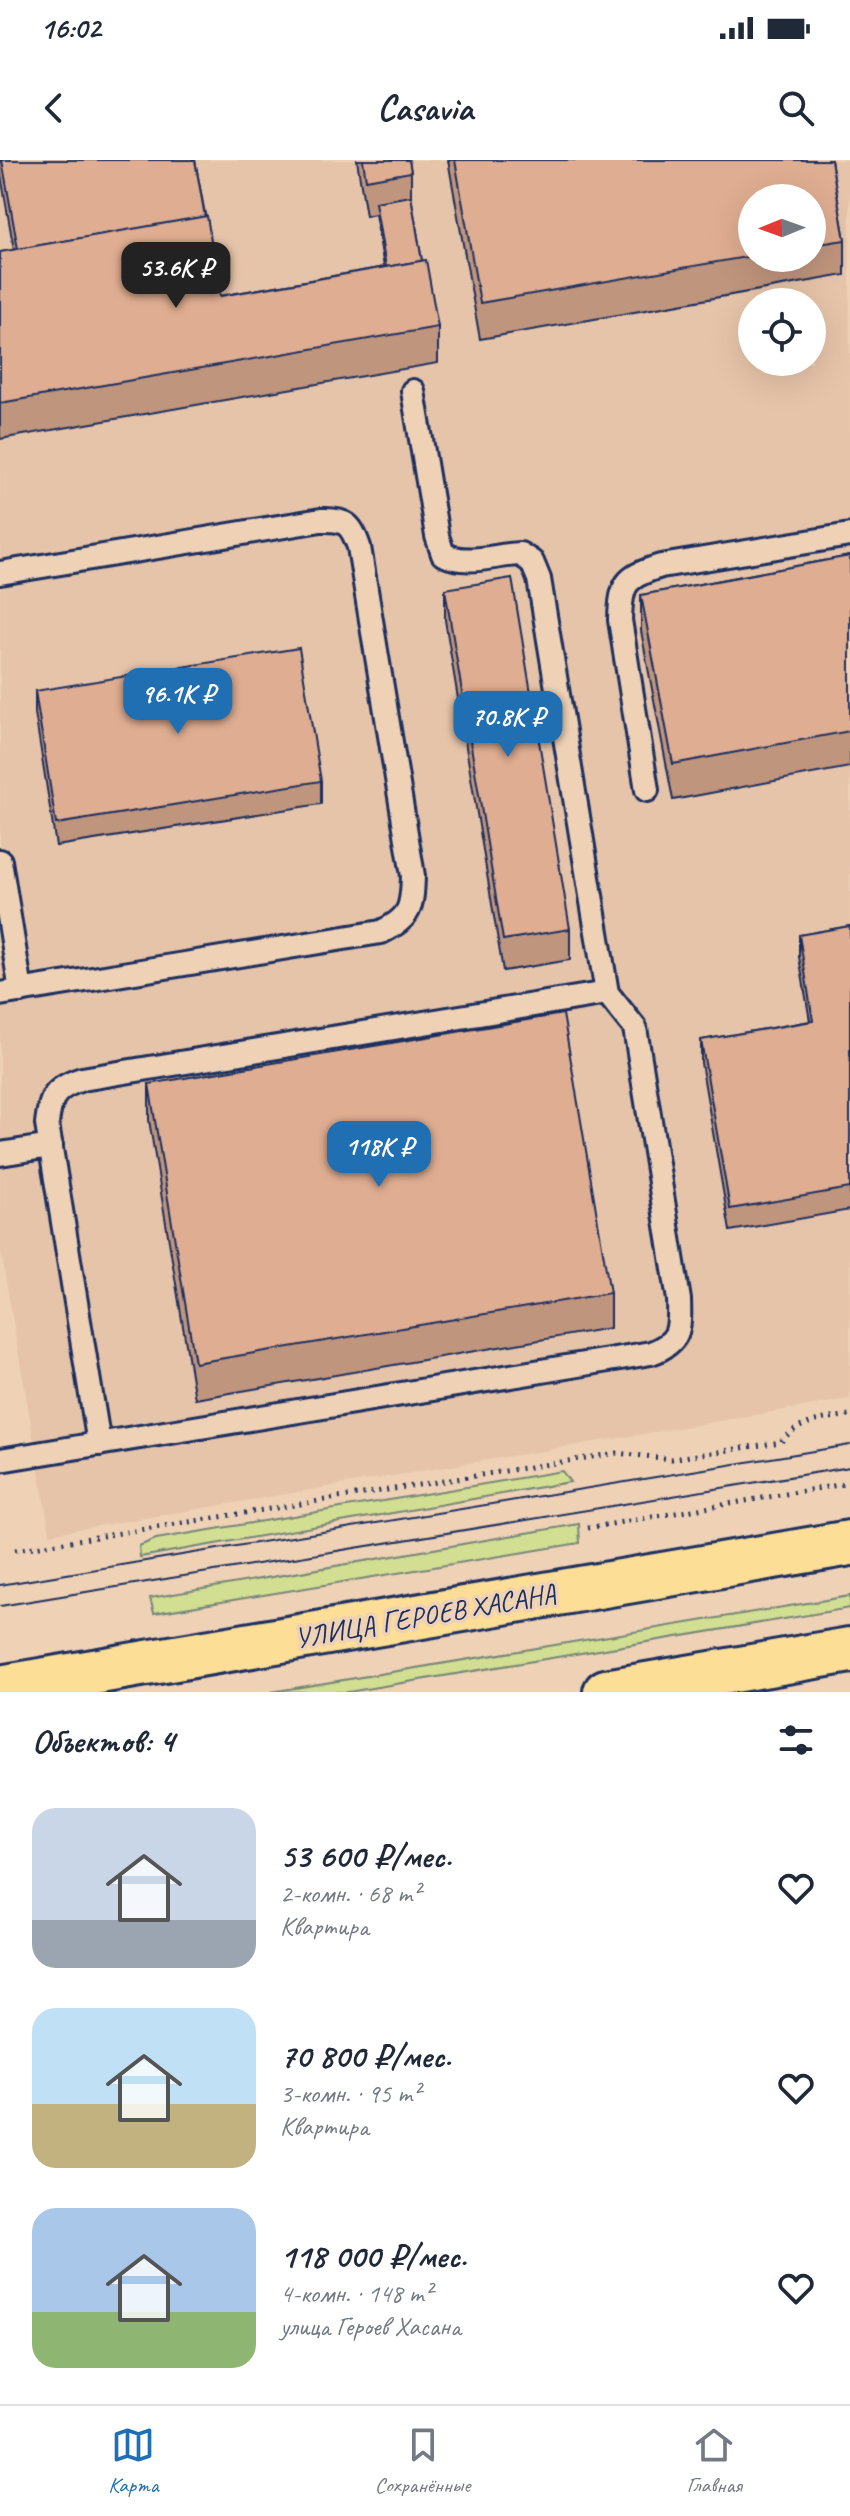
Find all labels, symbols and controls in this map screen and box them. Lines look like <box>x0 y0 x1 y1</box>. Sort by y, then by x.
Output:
text: 16:02 <box>40 9 101 47</box>
text: Casavia <box>377 85 473 131</box>
icon: back <box>32 86 76 130</box>
icon: search <box>774 86 818 130</box>
north arrow <box>738 184 826 272</box>
map controls <box>738 184 826 376</box>
pin: 53.6K ₽ <box>102 242 250 310</box>
text: 53.6K ₽ <box>139 251 213 284</box>
button: locate <box>738 288 826 376</box>
pin: 96.1K ₽ <box>104 668 252 736</box>
text: 96.1K ₽ <box>141 677 215 710</box>
pin: 70.8K ₽ <box>434 691 582 759</box>
text: 70.8K ₽ <box>471 700 545 733</box>
pin: 118K ₽ <box>314 1121 444 1189</box>
text: 118K ₽ <box>345 1130 413 1163</box>
street label: УЛИЦА ГЕРОЕВ ХАСАНА <box>292 1575 559 1656</box>
icon: filters <box>774 1718 818 1762</box>
text: Объектов: 4 <box>32 1719 174 1762</box>
text: 53 600 ₽/мес. <box>280 1834 451 1877</box>
icon: home <box>96 1840 192 1936</box>
icon: heart <box>774 1866 818 1910</box>
text: 2-комн. · 68 m² <box>280 1877 420 1910</box>
text: Квартира <box>280 1910 369 1943</box>
text: 70 800 ₽/мес. <box>280 2034 451 2077</box>
icon: home <box>96 2040 192 2136</box>
icon: heart <box>774 2066 818 2110</box>
text: 3-комн. · 95 m² <box>280 2077 420 2110</box>
text: Квартира <box>280 2110 369 2143</box>
text: 118 000 ₽/мес. <box>280 2234 467 2277</box>
icon: home <box>96 2240 192 2336</box>
icon: heart <box>774 2266 818 2310</box>
text: 4-комн. · 148 m² <box>280 2277 432 2310</box>
text: улица Героев Хасана <box>280 2310 461 2343</box>
tab: Карта <box>108 2423 158 2499</box>
tab: Сохранённые <box>375 2423 470 2499</box>
tab: Главная <box>687 2423 742 2499</box>

